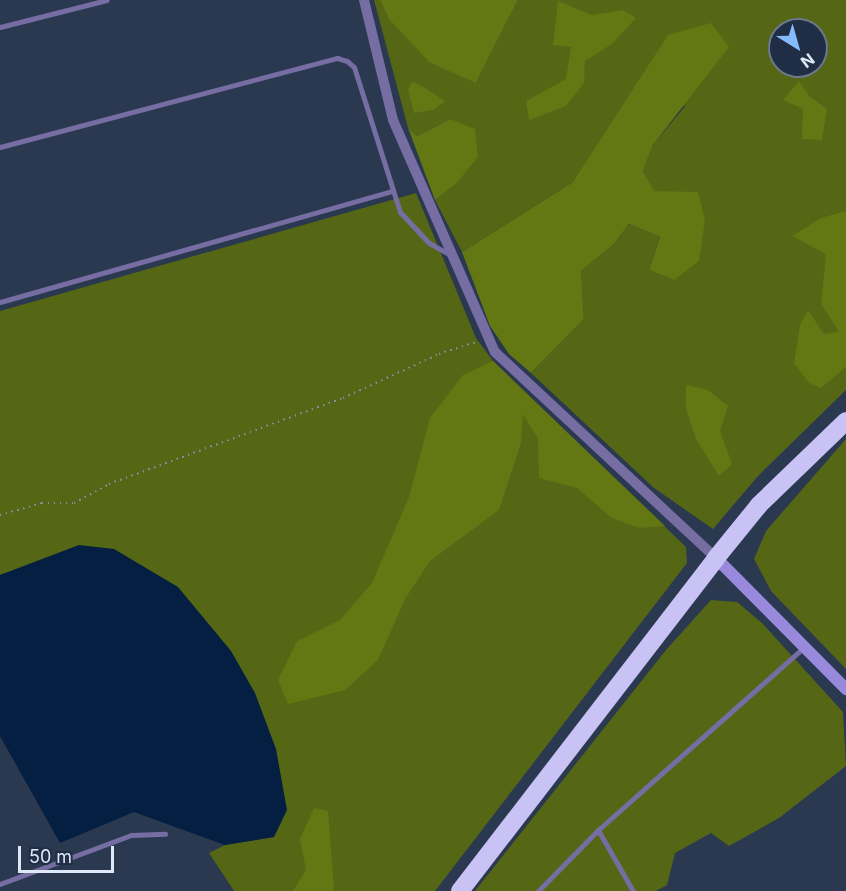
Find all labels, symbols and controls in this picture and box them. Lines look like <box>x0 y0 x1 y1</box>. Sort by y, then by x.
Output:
north arrow <box>768 18 828 78</box>
text: N <box>797 49 819 72</box>
scale bar <box>21 834 117 872</box>
text: 50 m <box>29 846 72 867</box>

